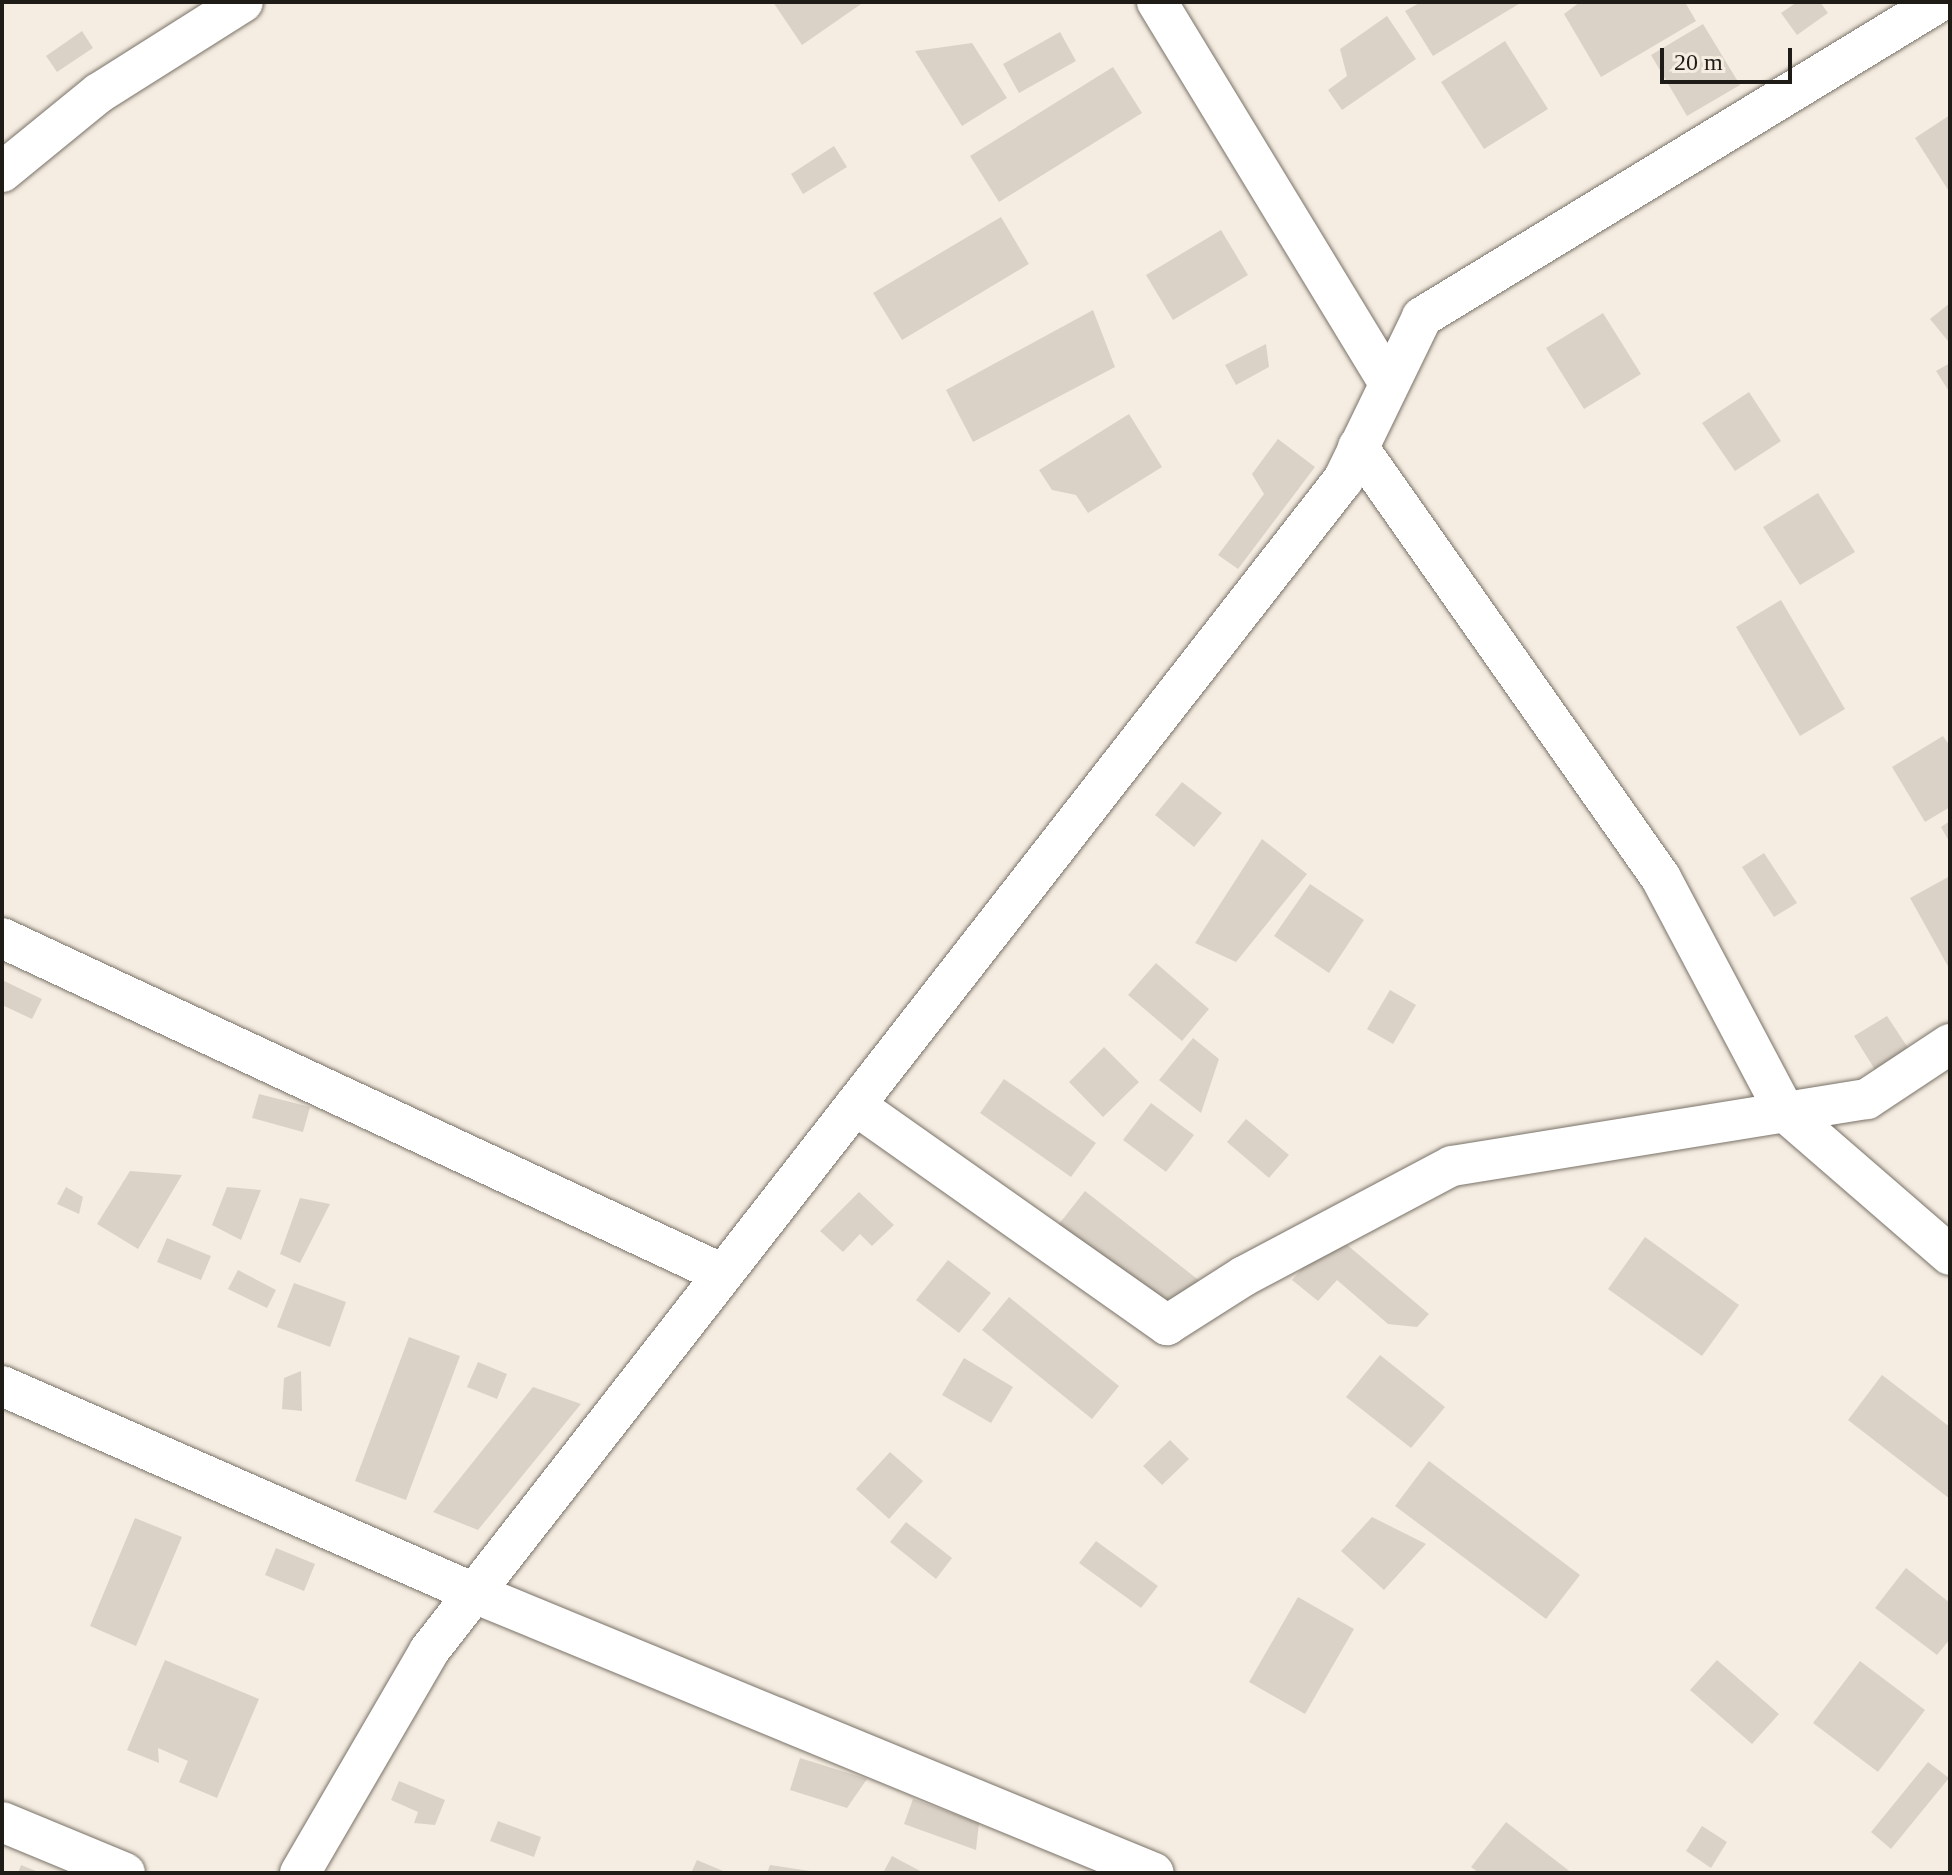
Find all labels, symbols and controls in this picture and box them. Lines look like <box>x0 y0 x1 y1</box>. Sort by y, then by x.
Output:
scale bar <box>1664 32 1796 82</box>
text: 20 m <box>1674 49 1723 75</box>

